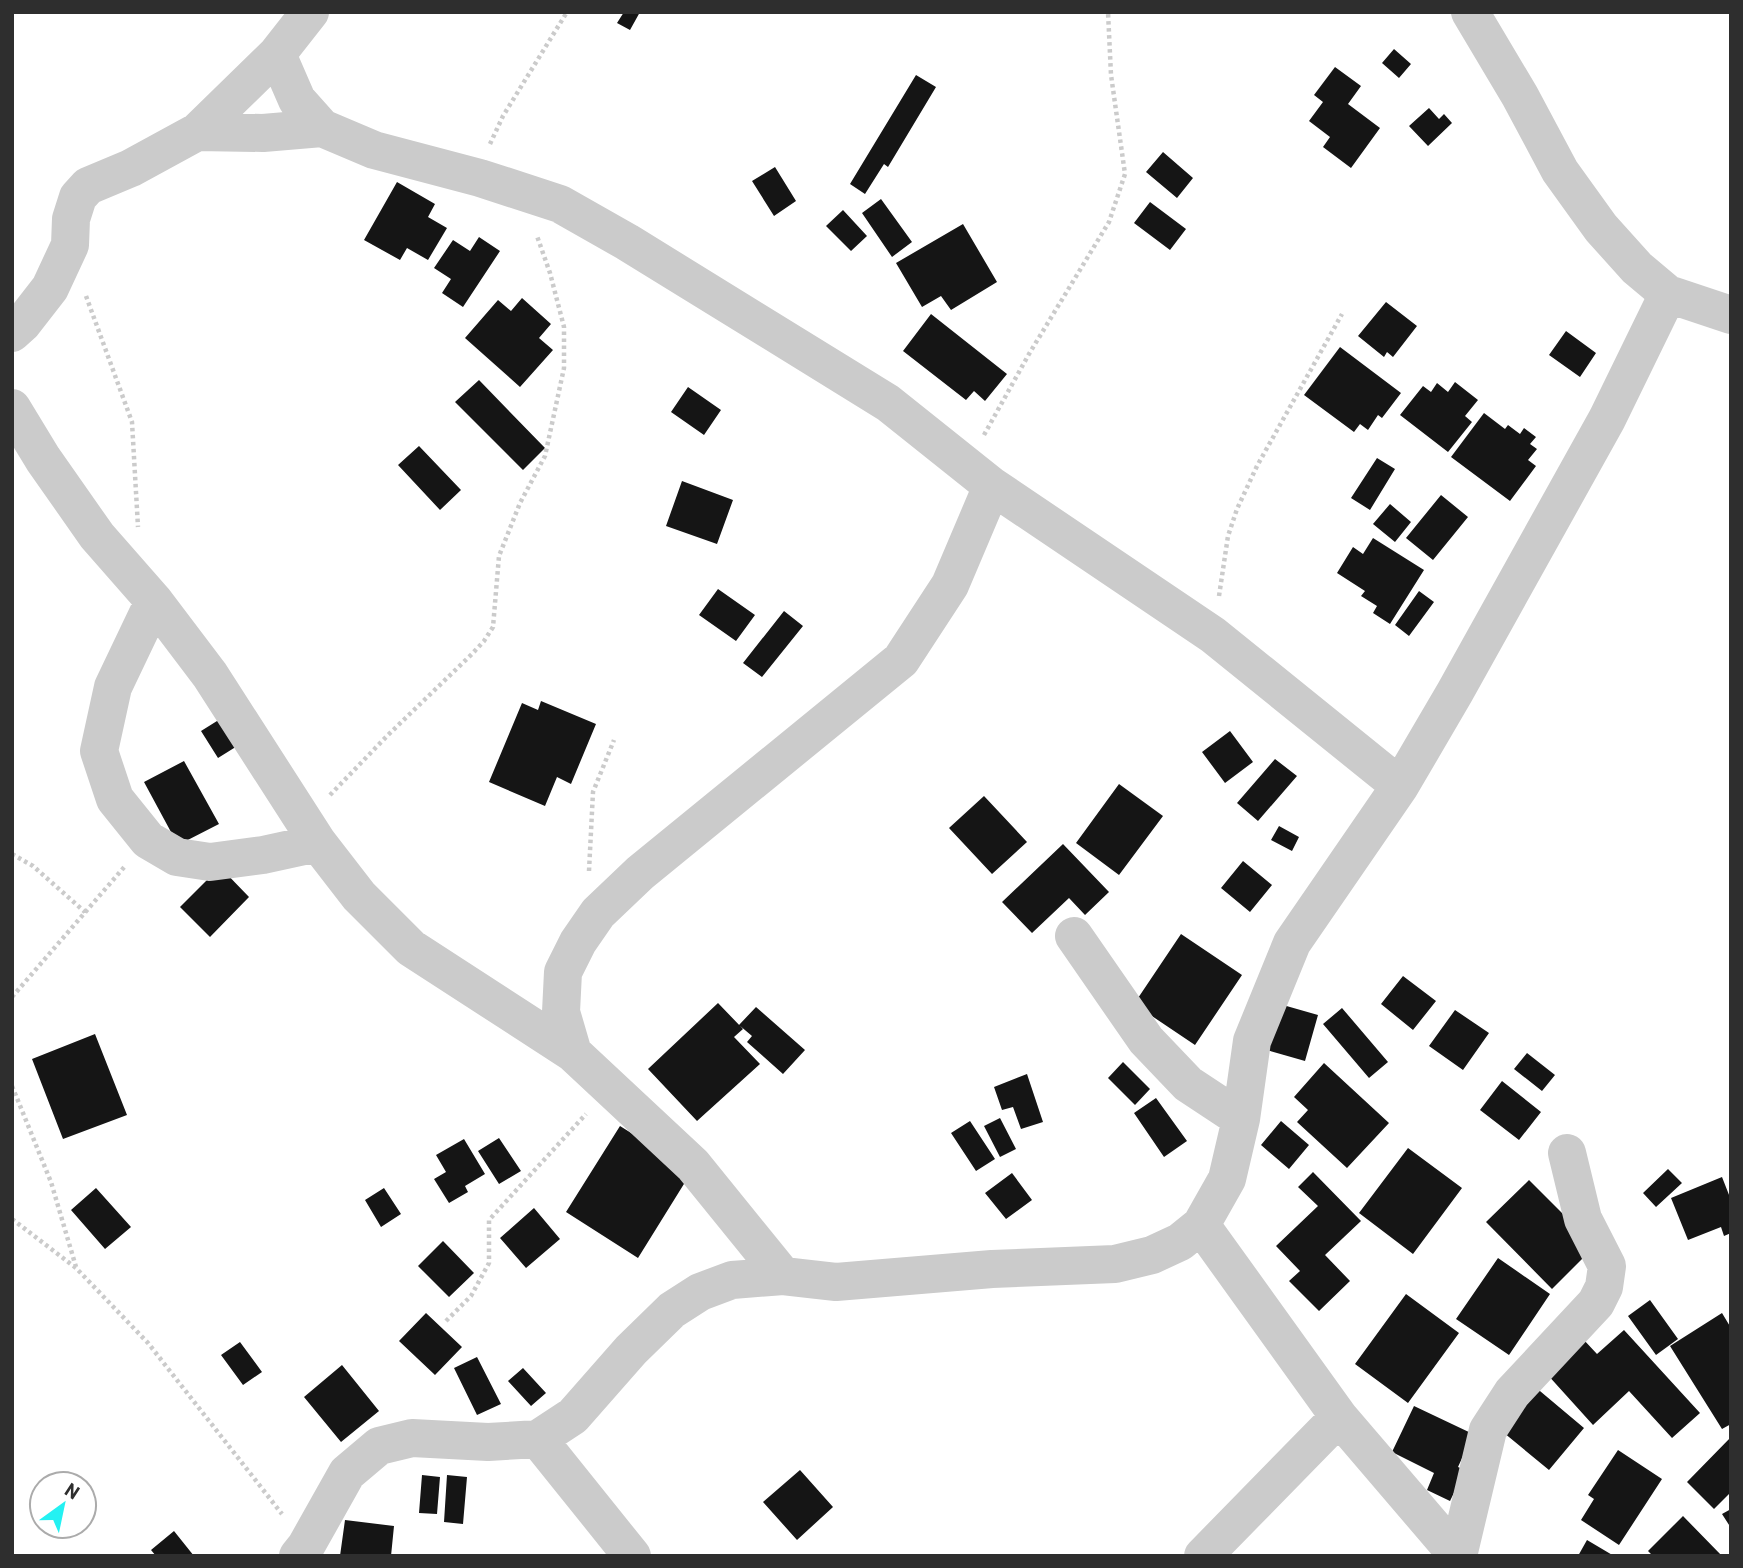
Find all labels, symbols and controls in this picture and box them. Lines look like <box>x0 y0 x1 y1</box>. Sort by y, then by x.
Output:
north arrow <box>28 1470 98 1540</box>
text: N <box>61 1477 84 1503</box>

